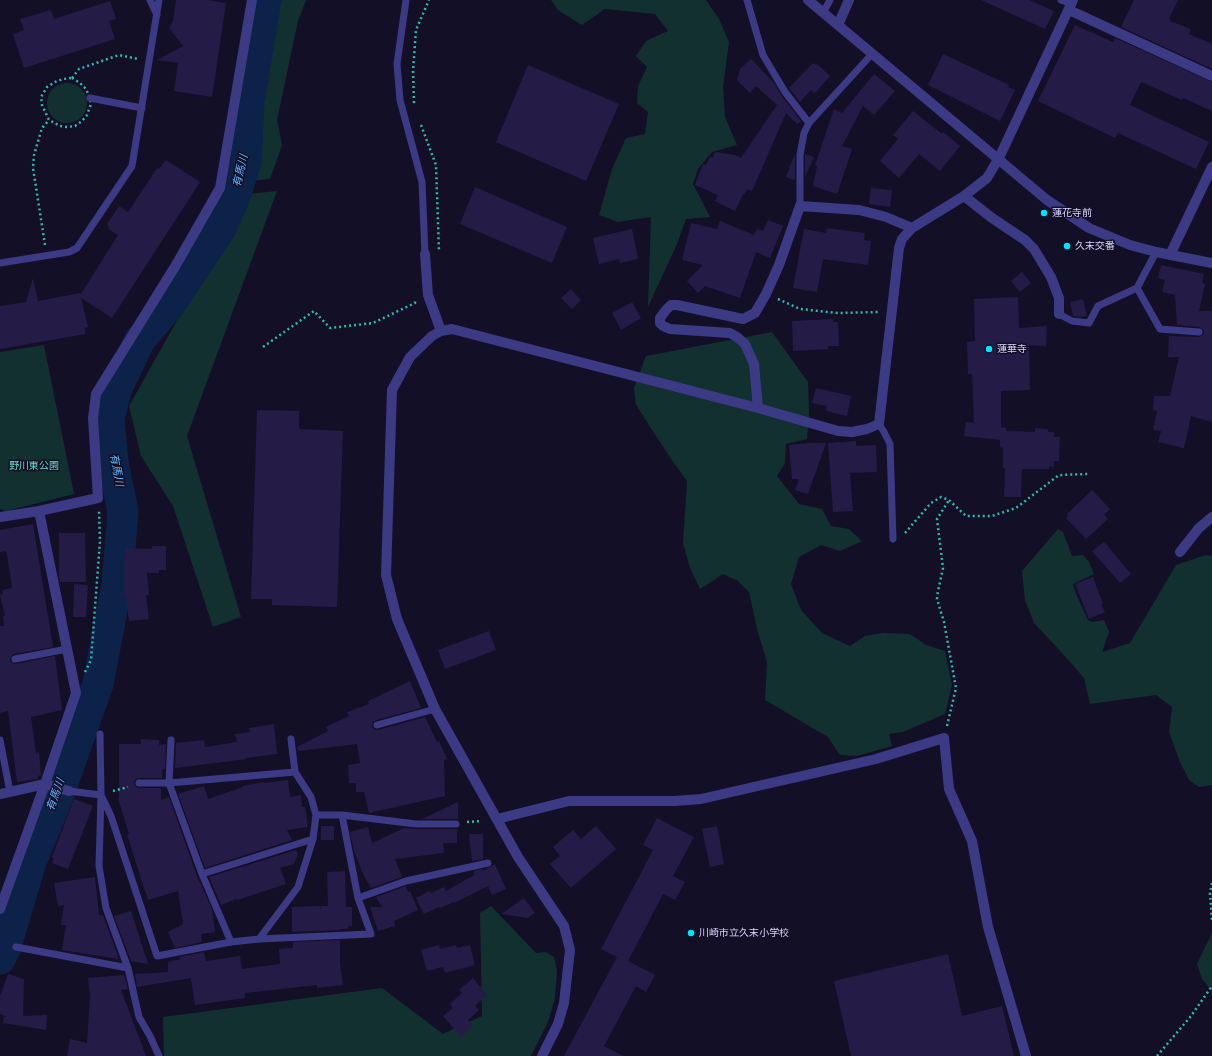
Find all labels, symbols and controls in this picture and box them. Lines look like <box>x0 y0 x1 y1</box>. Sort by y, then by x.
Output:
water label: 有馬川 <box>231 153 251 189</box>
place label: 蓮花寺前 <box>1052 207 1092 219</box>
marker: 蓮花寺前 <box>1039 208 1049 218</box>
place label: 久末交番 <box>1075 240 1115 252</box>
marker: 久末交番 <box>1062 241 1072 251</box>
place label: 蓮華寺 <box>997 343 1027 355</box>
marker: 蓮華寺 <box>984 344 994 354</box>
water label: 有馬川 <box>107 453 125 487</box>
park label: 野川東公園 <box>9 460 59 472</box>
water label: 有馬川 <box>44 777 68 813</box>
place label: 川崎市立久末小学校 <box>699 927 789 939</box>
marker: 川崎市立久末小学校 <box>686 928 696 938</box>

